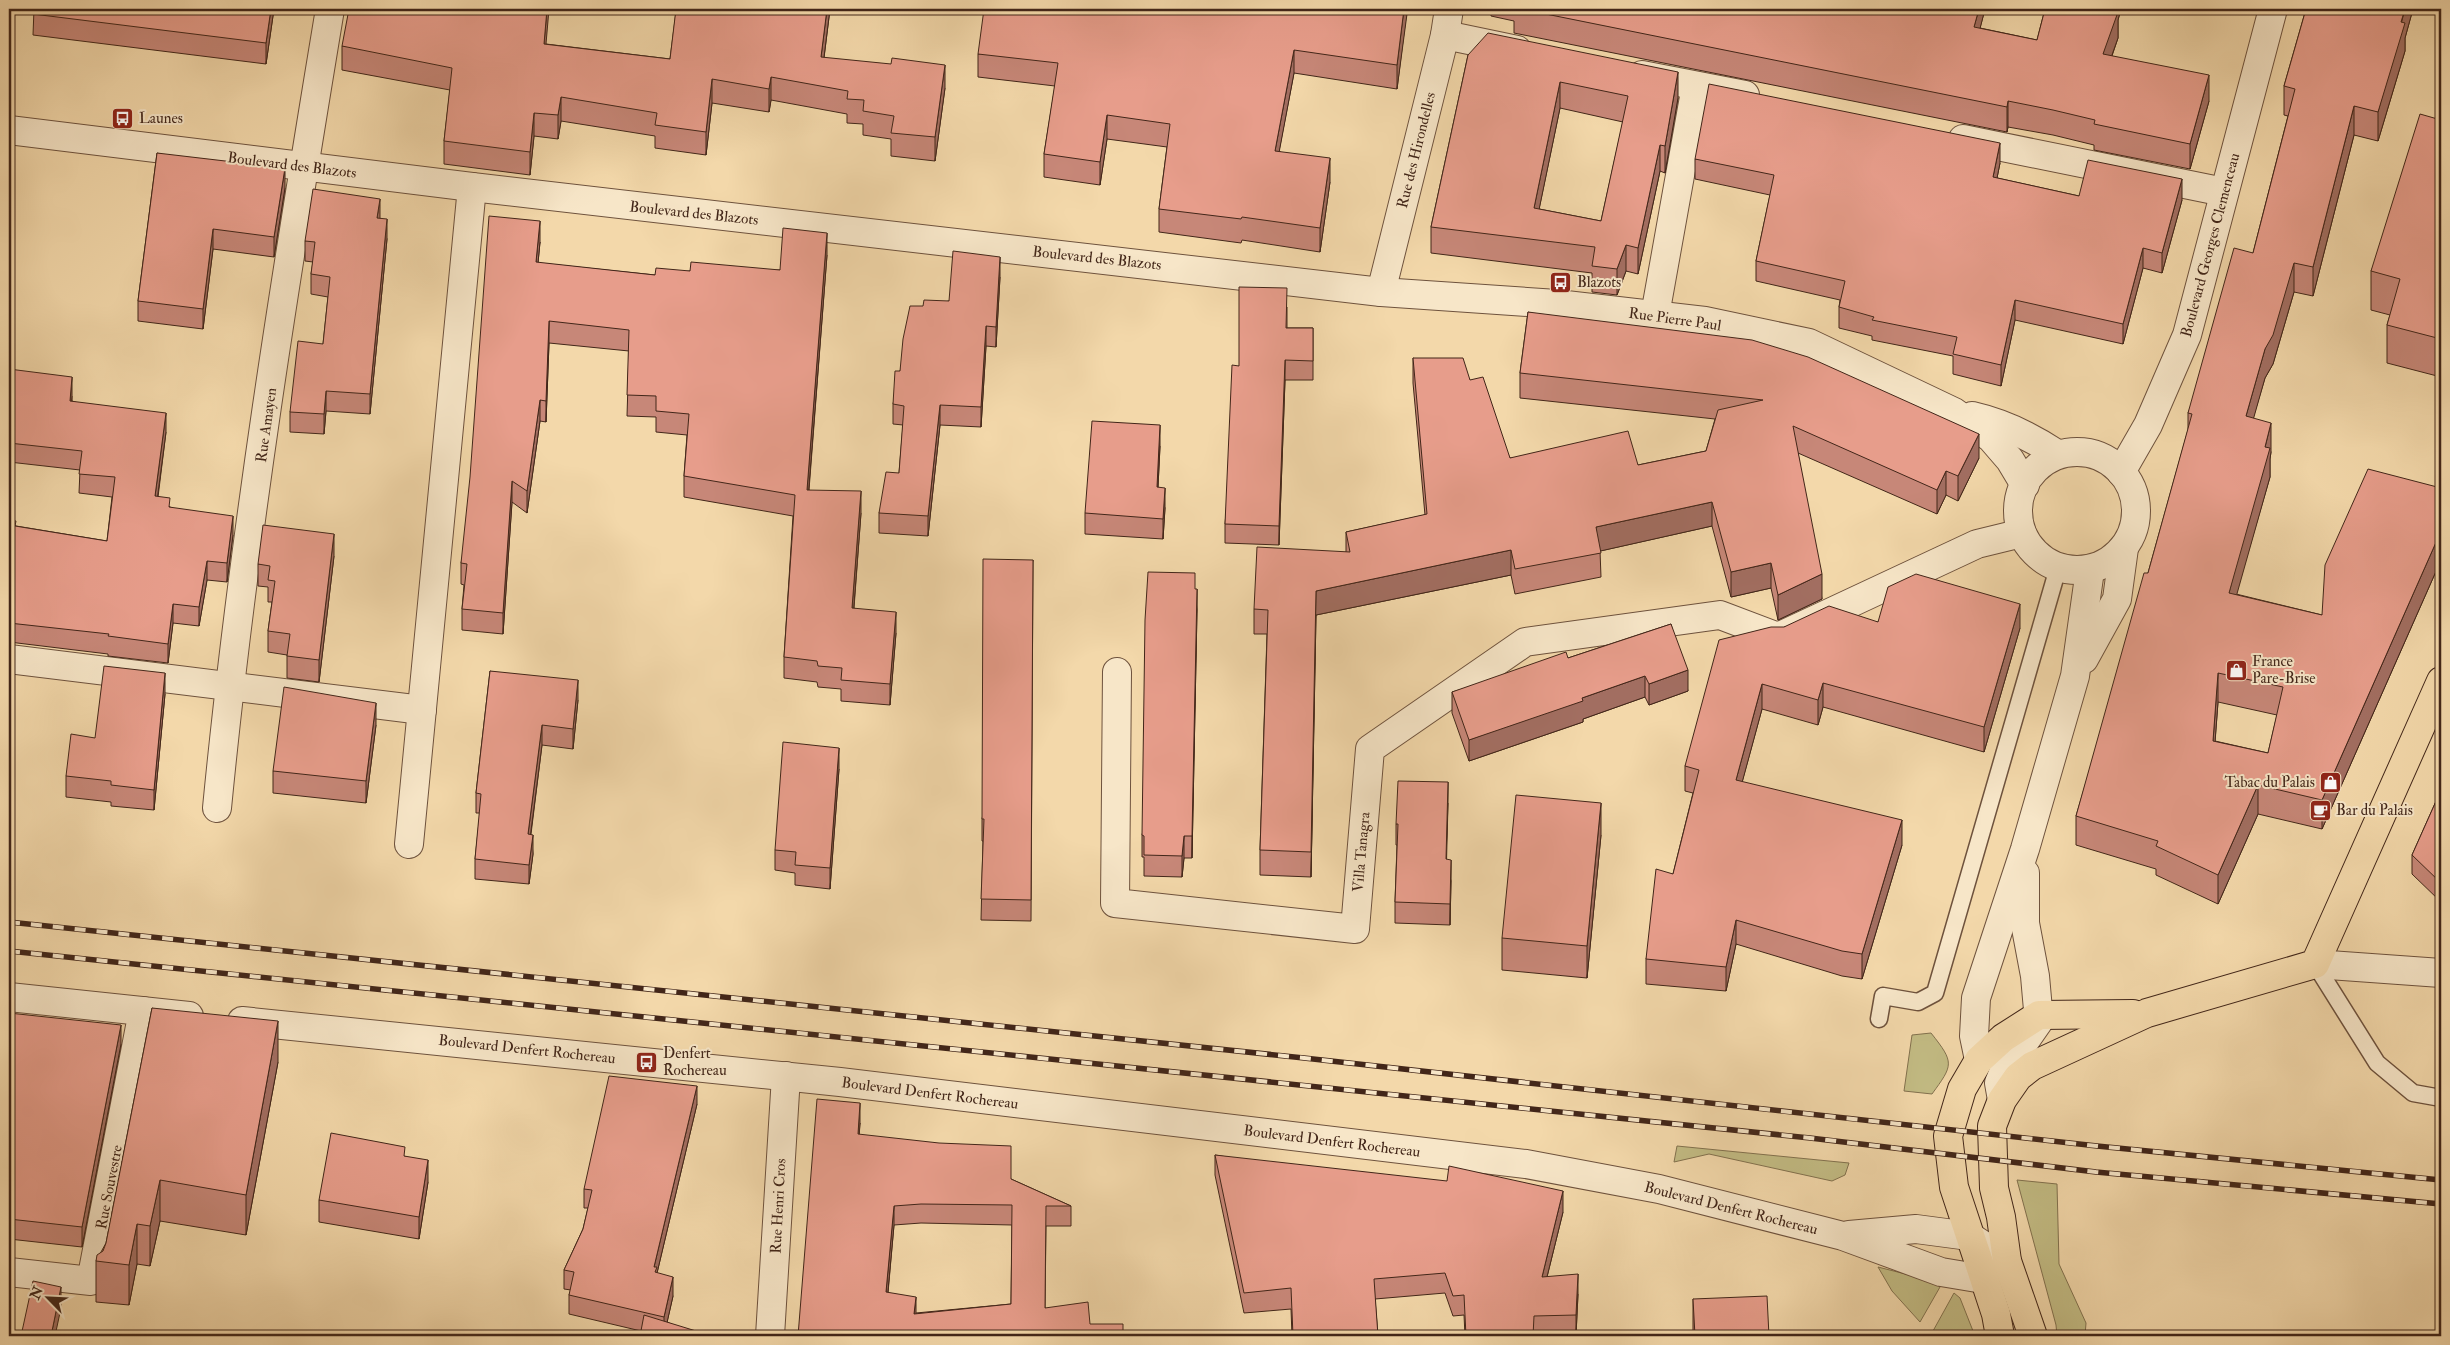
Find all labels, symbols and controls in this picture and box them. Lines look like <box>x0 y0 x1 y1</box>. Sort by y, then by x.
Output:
street label: Rue des Hirondelles <box>1393 90 1440 210</box>
bus stop icon: Launes <box>111 106 135 130</box>
place label: Launes <box>139 109 183 128</box>
street label: Boulevard des Blazots <box>226 148 357 183</box>
street label: Boulevard Georges Clemenceau <box>2177 151 2244 339</box>
street label: Boulevard des Blazots <box>628 197 759 230</box>
street label: Boulevard des Blazots <box>1031 242 1162 275</box>
bus stop icon: Blazots <box>1549 270 1573 294</box>
place label: Blazots <box>1577 273 1621 292</box>
street label: Rue Pierre Paul <box>1627 304 1723 335</box>
street label: Rue Amayen <box>252 386 281 464</box>
place label: France Pare-Brise <box>2252 652 2315 688</box>
shop icon: France Pare-Brise <box>2224 658 2248 682</box>
shop icon: Tabac du Palais <box>2319 770 2343 794</box>
place label: Tabac du Palais <box>2225 773 2315 792</box>
cafe icon: Bar du Palais <box>2308 798 2332 822</box>
place label: Bar du Palais <box>2336 801 2413 820</box>
street label: Villa Tanagra <box>1349 810 1375 893</box>
street label: Boulevard Denfert Rochereau <box>437 1031 617 1068</box>
place label: Denfert Rochereau <box>663 1044 727 1080</box>
bus stop icon: Denfert Rochereau <box>635 1050 659 1074</box>
street label: Boulevard Denfert Rochereau <box>840 1073 1020 1114</box>
street label: Boulevard Denfert Rochereau <box>1242 1121 1422 1162</box>
street label: Rue Souvestre <box>92 1143 127 1231</box>
street label: Rue Henri Cros <box>767 1158 790 1254</box>
street label: Boulevard Denfert Rochereau <box>1642 1178 1820 1239</box>
north arrow <box>22 1272 72 1322</box>
text: N <box>26 1283 47 1303</box>

